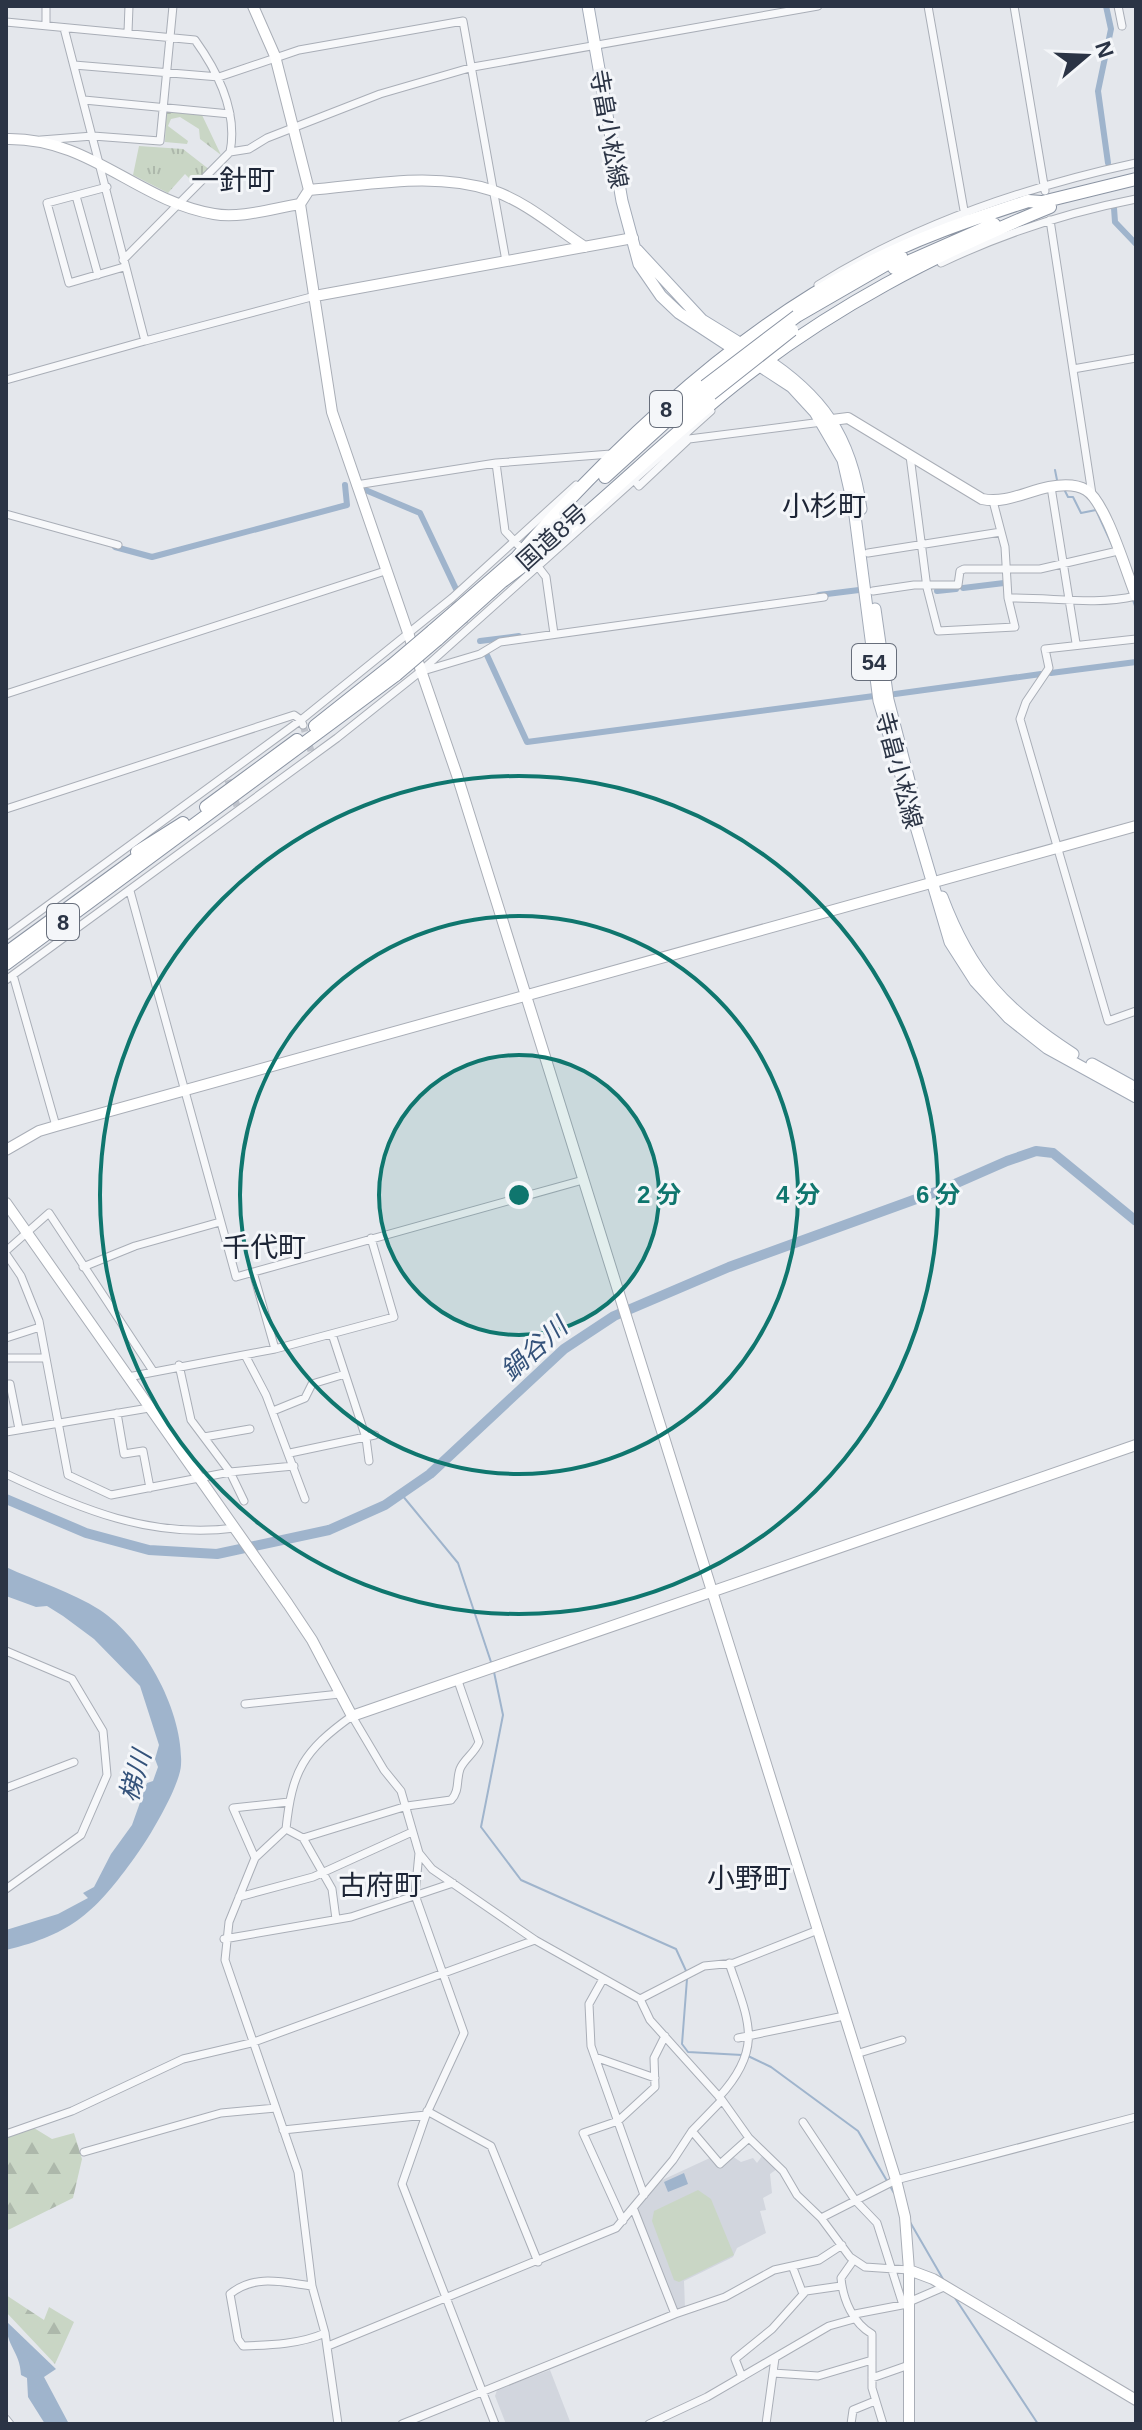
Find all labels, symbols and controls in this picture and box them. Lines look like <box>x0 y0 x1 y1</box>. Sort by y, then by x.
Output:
north arrow <box>1046 16 1126 96</box>
text: N <box>1090 38 1119 61</box>
street label: 寺畠小松線 <box>585 68 633 190</box>
district label: 一針町 <box>191 165 275 196</box>
road number: 8 <box>650 391 682 427</box>
district label: 小杉町 <box>782 491 866 522</box>
street label: 国道8号 <box>511 498 593 576</box>
road number: 54 <box>852 644 896 680</box>
street label: 寺畠小松線 <box>870 709 928 831</box>
road number: 8 <box>47 904 79 940</box>
centre of rings <box>505 1181 533 1209</box>
text: 2 分 <box>637 1181 681 1208</box>
text: 4 分 <box>776 1181 820 1208</box>
text: 6 分 <box>916 1181 960 1208</box>
district label: 千代町 <box>222 1232 306 1263</box>
water label: 鍋谷川 <box>495 1310 575 1386</box>
water label: 梯川 <box>113 1744 157 1805</box>
district label: 小野町 <box>707 1863 791 1894</box>
district label: 古府町 <box>338 1870 422 1901</box>

